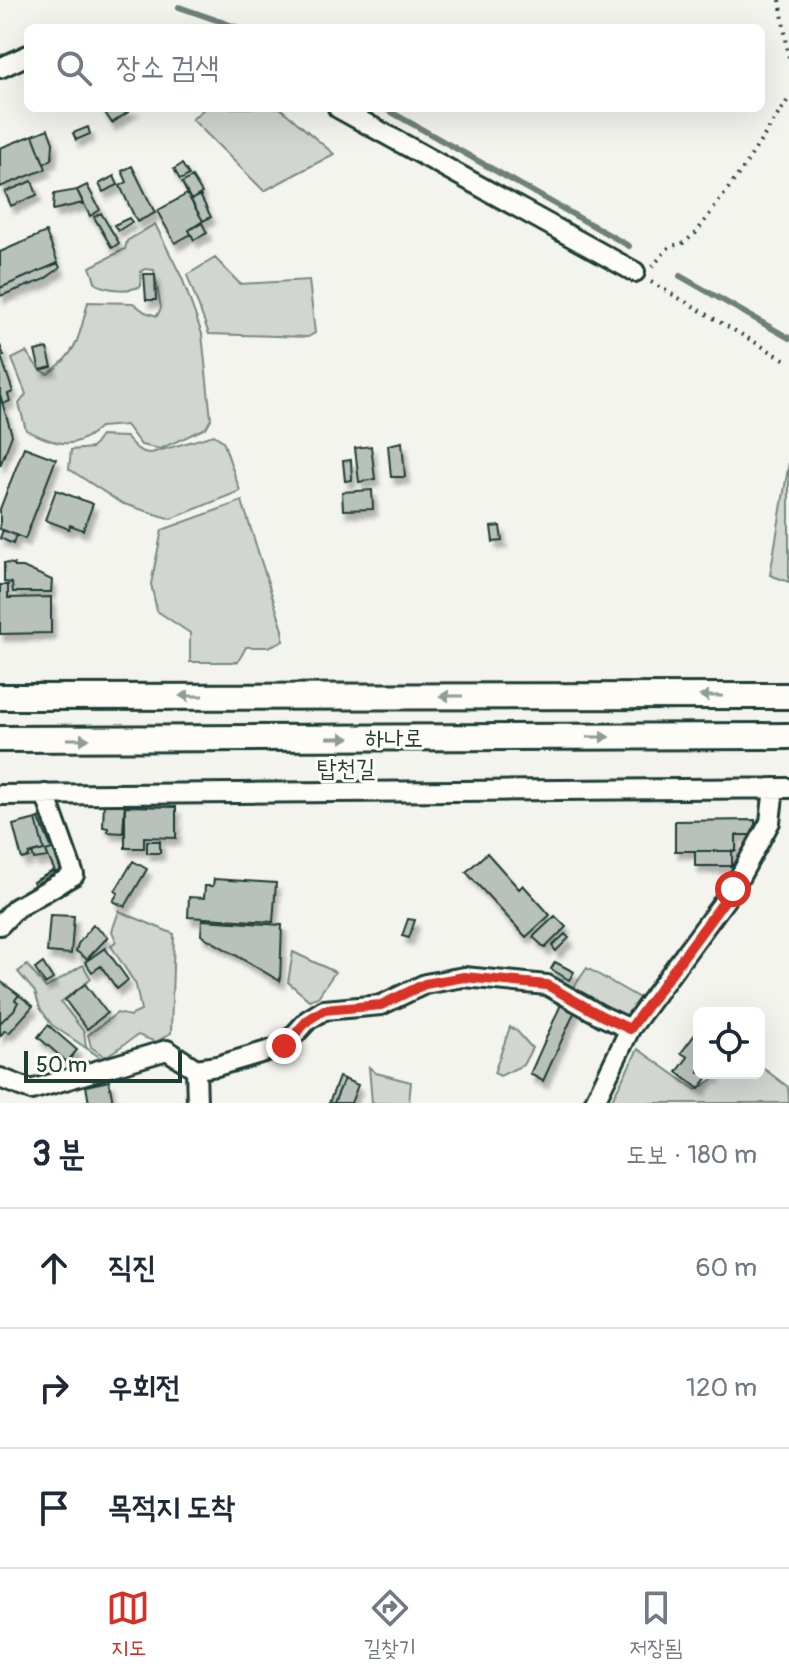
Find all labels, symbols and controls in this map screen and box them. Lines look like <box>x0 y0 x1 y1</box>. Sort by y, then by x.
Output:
search box <box>24 24 765 112</box>
icon: search <box>52 46 96 90</box>
text: 장소 검색 <box>116 49 219 86</box>
one-way arrow <box>178 690 203 702</box>
one-way arrow <box>438 690 463 702</box>
one-way arrow <box>698 690 723 702</box>
street label: 하나로 <box>365 724 423 753</box>
one-way arrow <box>586 731 611 743</box>
one-way arrow <box>326 732 351 744</box>
one-way arrow <box>66 733 91 745</box>
street label: 탑천길 <box>317 754 375 783</box>
route start <box>715 871 751 907</box>
map controls <box>693 1007 765 1079</box>
button: locate <box>693 1007 765 1079</box>
route end <box>266 1028 302 1064</box>
scale bar <box>24 1047 182 1083</box>
text: 50 m <box>36 1051 87 1079</box>
text: 3 분 <box>32 1133 86 1176</box>
text: 도보 · 180 m <box>626 1139 757 1171</box>
icon: ahead <box>32 1246 76 1290</box>
text: 직진 <box>108 1249 156 1286</box>
text: 60 m <box>695 1252 757 1284</box>
icon: right <box>32 1366 76 1410</box>
text: 우회전 <box>108 1369 180 1406</box>
text: 120 m <box>686 1372 757 1404</box>
icon: arrive <box>32 1486 76 1530</box>
text: 목적지 도착 <box>108 1489 235 1526</box>
tab: 지도 <box>106 1586 150 1662</box>
tab: 길찾기 <box>363 1586 416 1662</box>
tab: 저장됨 <box>629 1586 683 1662</box>

